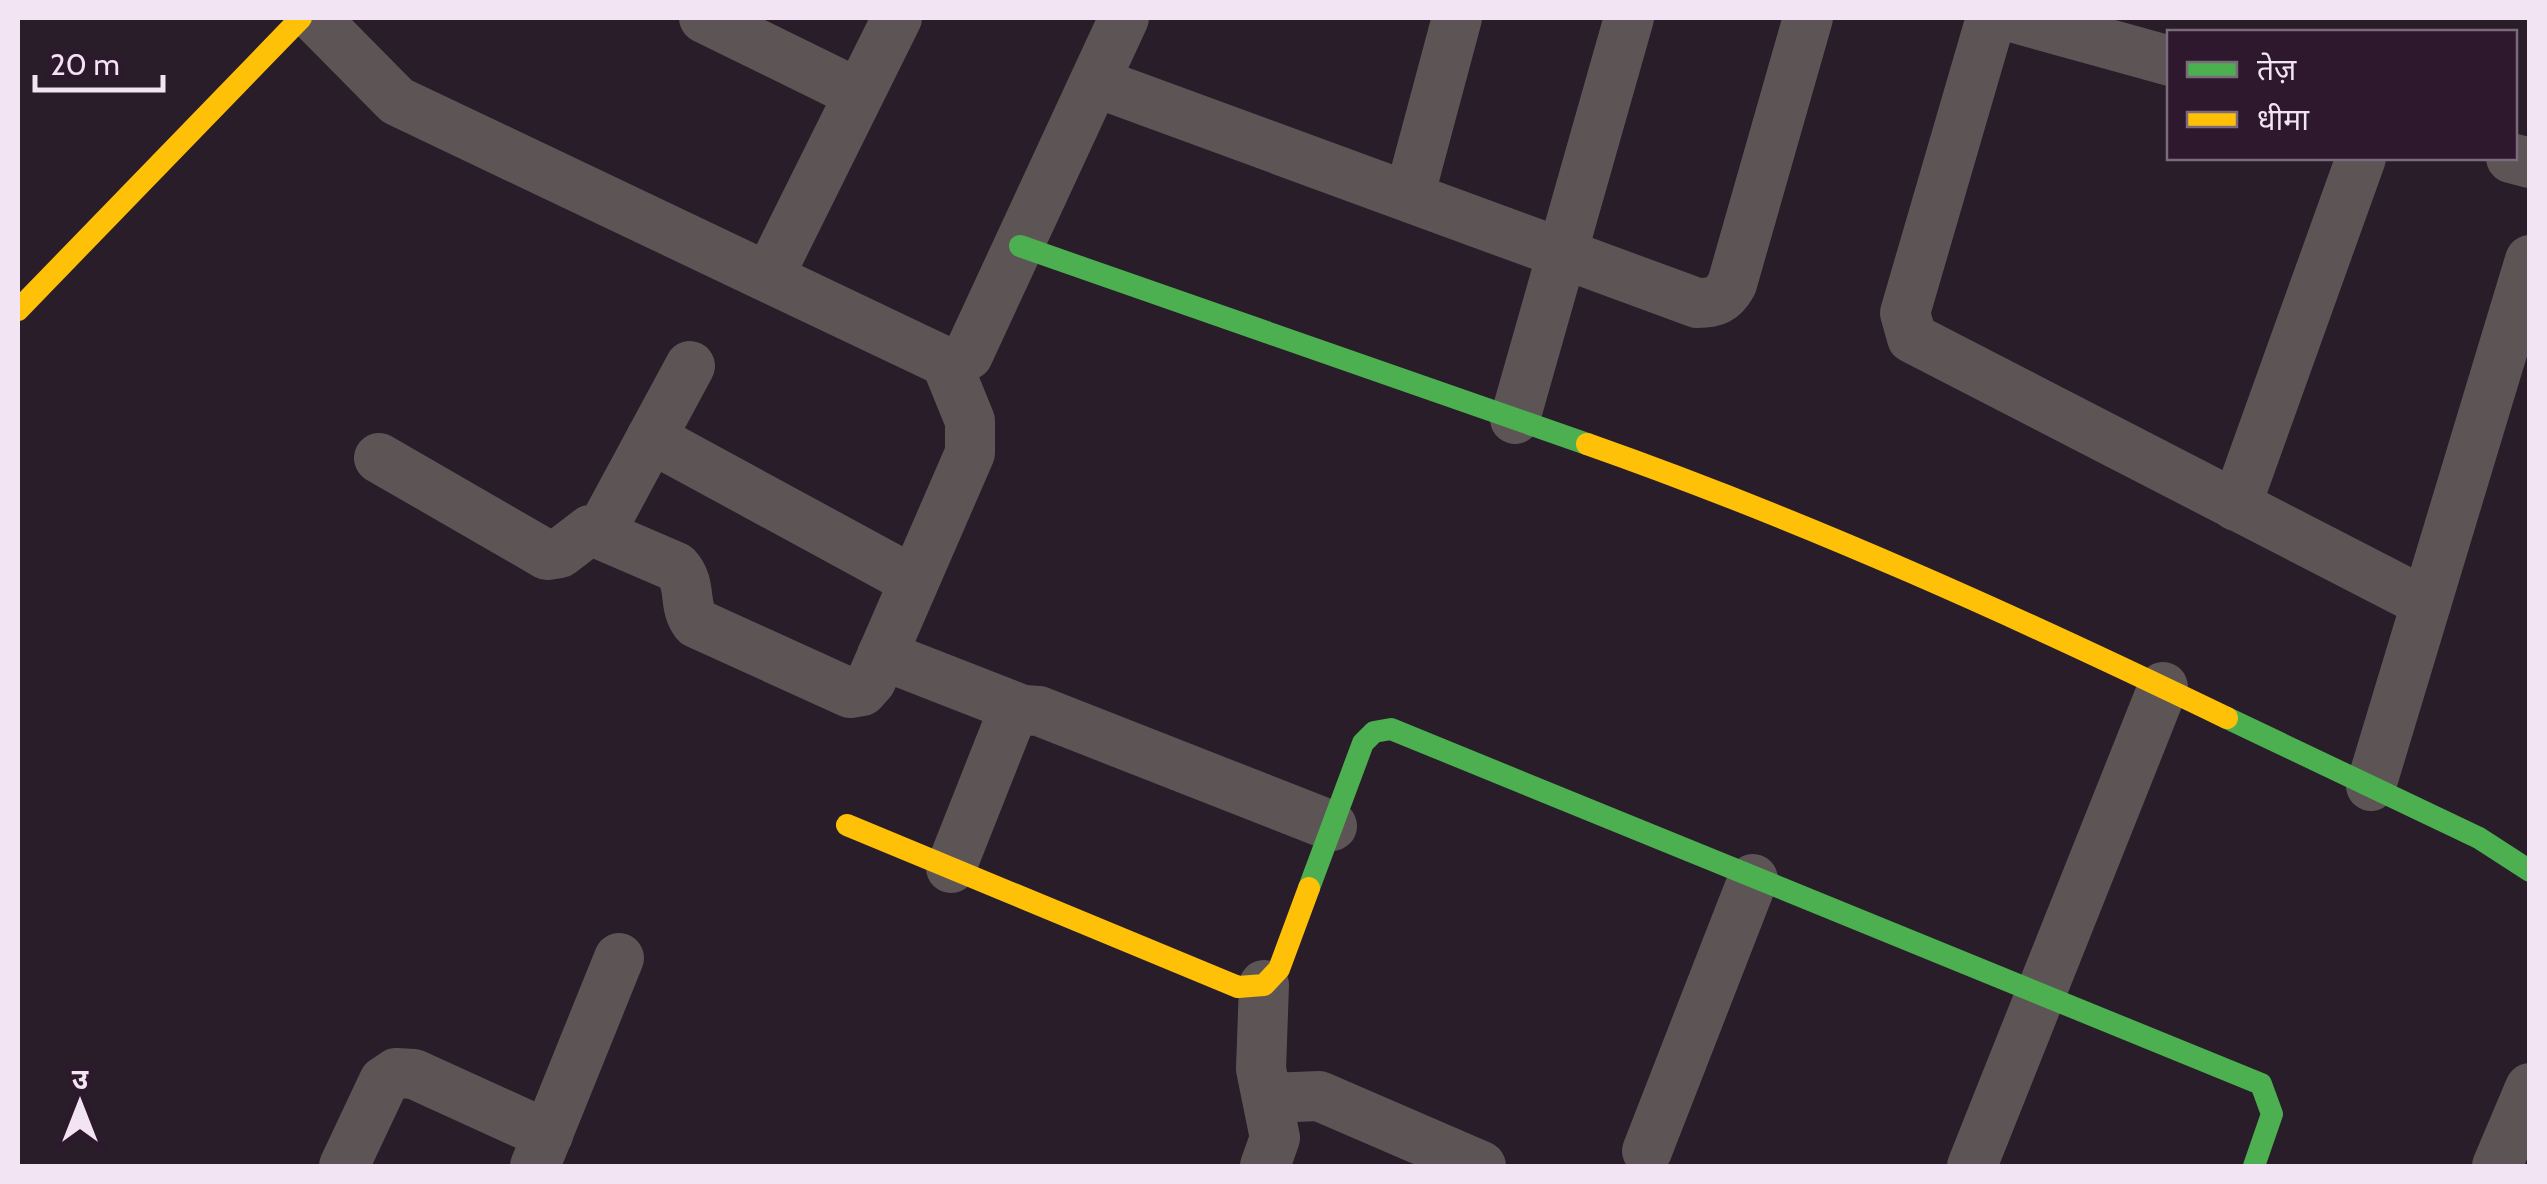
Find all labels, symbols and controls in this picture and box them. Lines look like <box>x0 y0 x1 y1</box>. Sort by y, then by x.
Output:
scale bar <box>35 30 162 92</box>
legend <box>2167 30 2517 160</box>
text: 20 m <box>50 46 120 83</box>
text: तेज़ <box>2257 51 2297 88</box>
text: धीमा <box>2257 101 2310 138</box>
north arrow <box>30 1054 130 1154</box>
text: उ <box>72 1062 89 1096</box>

